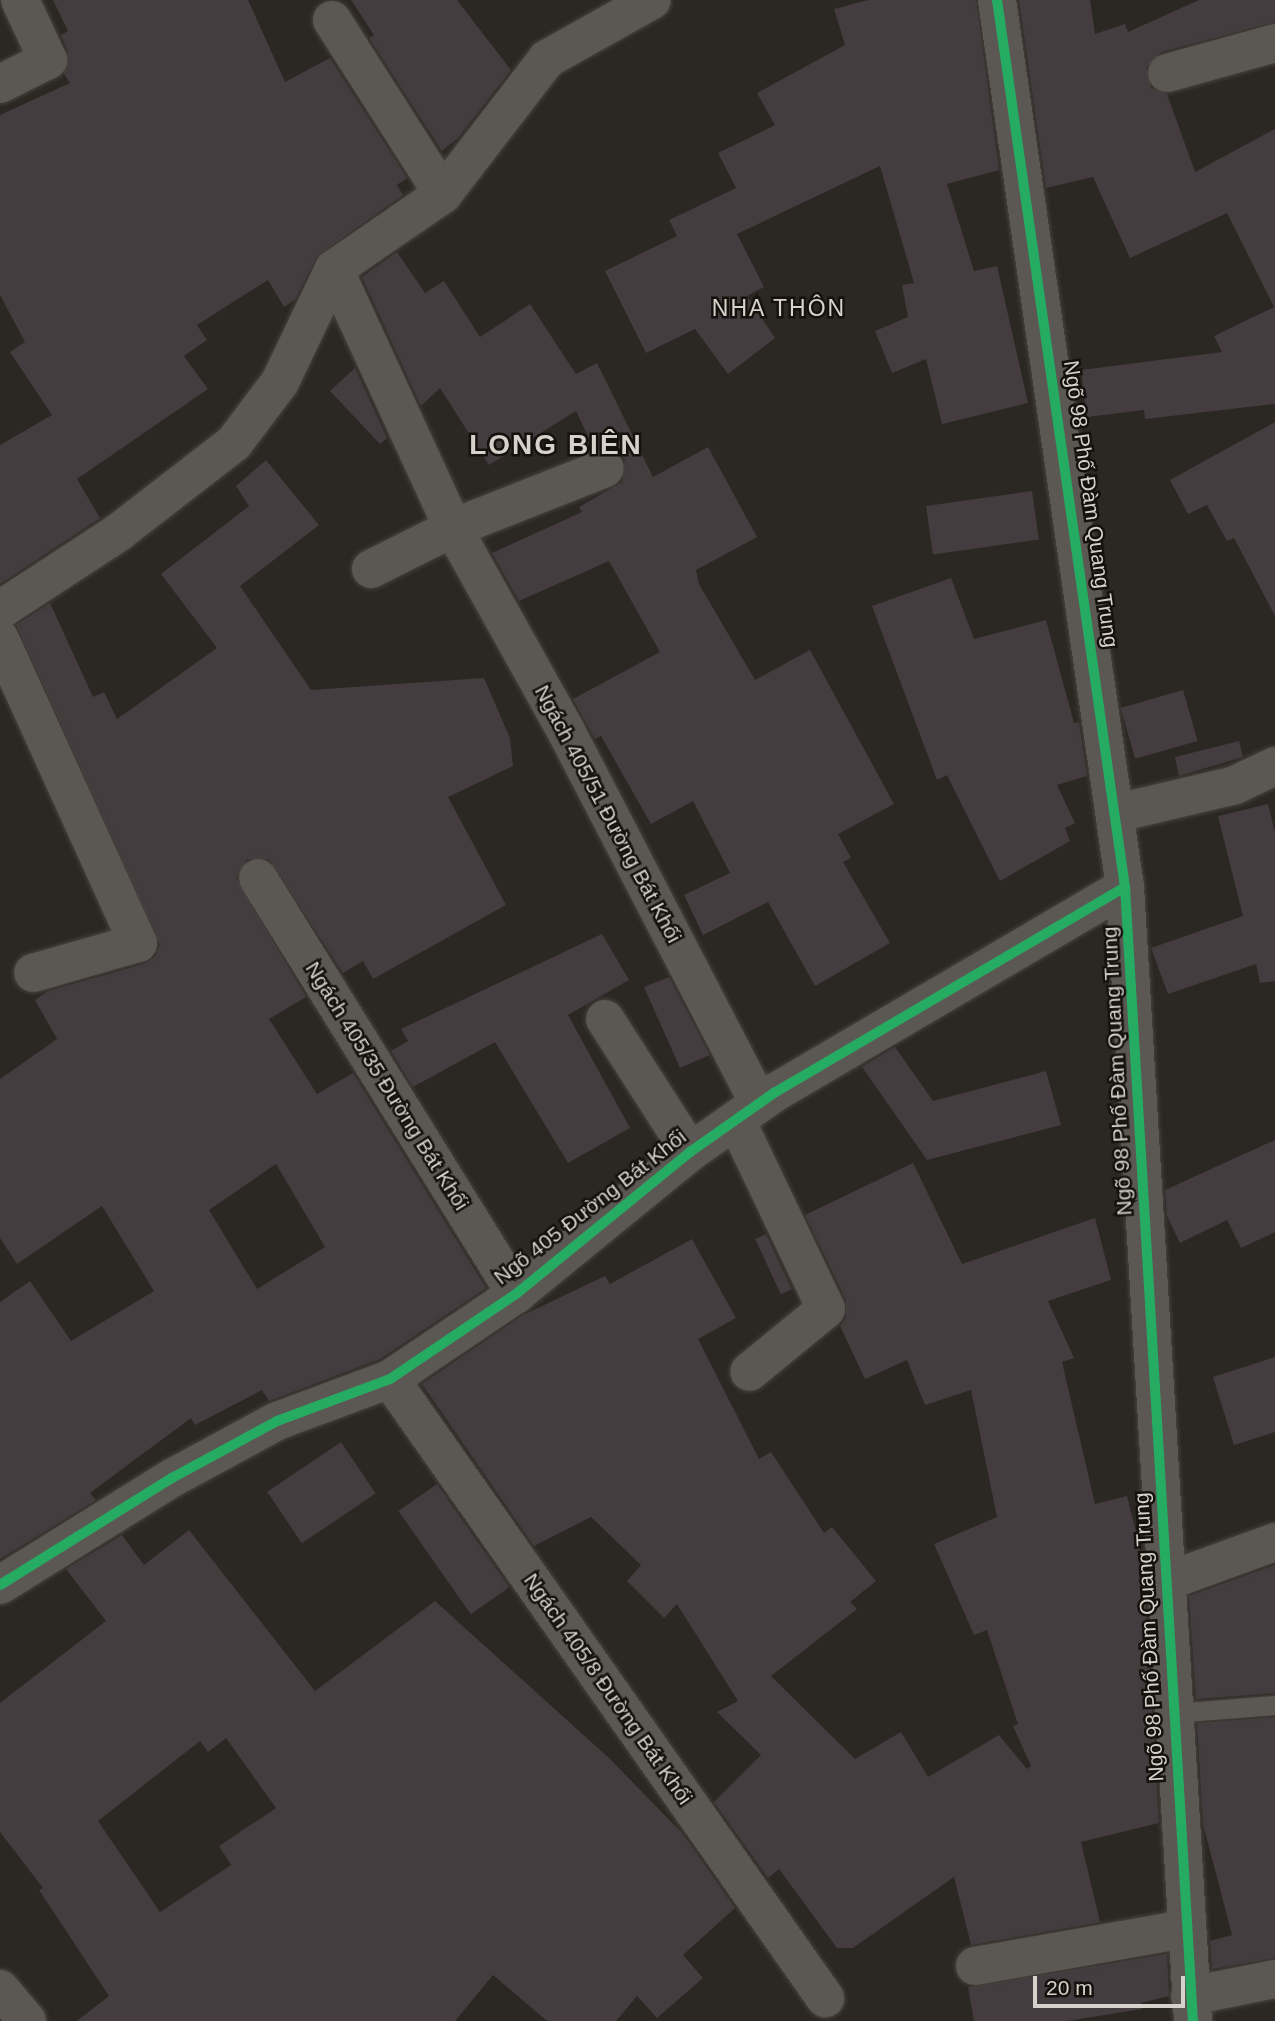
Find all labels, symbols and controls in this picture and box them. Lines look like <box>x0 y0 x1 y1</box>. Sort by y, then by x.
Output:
district label: NHA THÔN <box>712 294 846 322</box>
street label: Ngõ 98 Phố Đàm Quang Trung <box>1058 359 1124 649</box>
district label: LONG BIÊN <box>470 428 642 462</box>
street label: Ngách 405/51 Đường Bát Khối <box>529 681 687 947</box>
street label: Ngõ 98 Phố Đàm Quang Trung <box>1097 926 1137 1216</box>
street label: Ngách 405/35 Đường Bát Khối <box>300 957 474 1215</box>
street label: Ngõ 405 Đường Bát Khối <box>489 1124 691 1290</box>
street label: Ngõ 98 Phố Đàm Quang Trung <box>1129 1492 1169 1782</box>
street label: Ngách 405/8 Đường Bát Khối <box>518 1569 698 1809</box>
scale bar <box>1037 1962 1189 2006</box>
text: 20 m <box>1046 1976 1093 1999</box>

